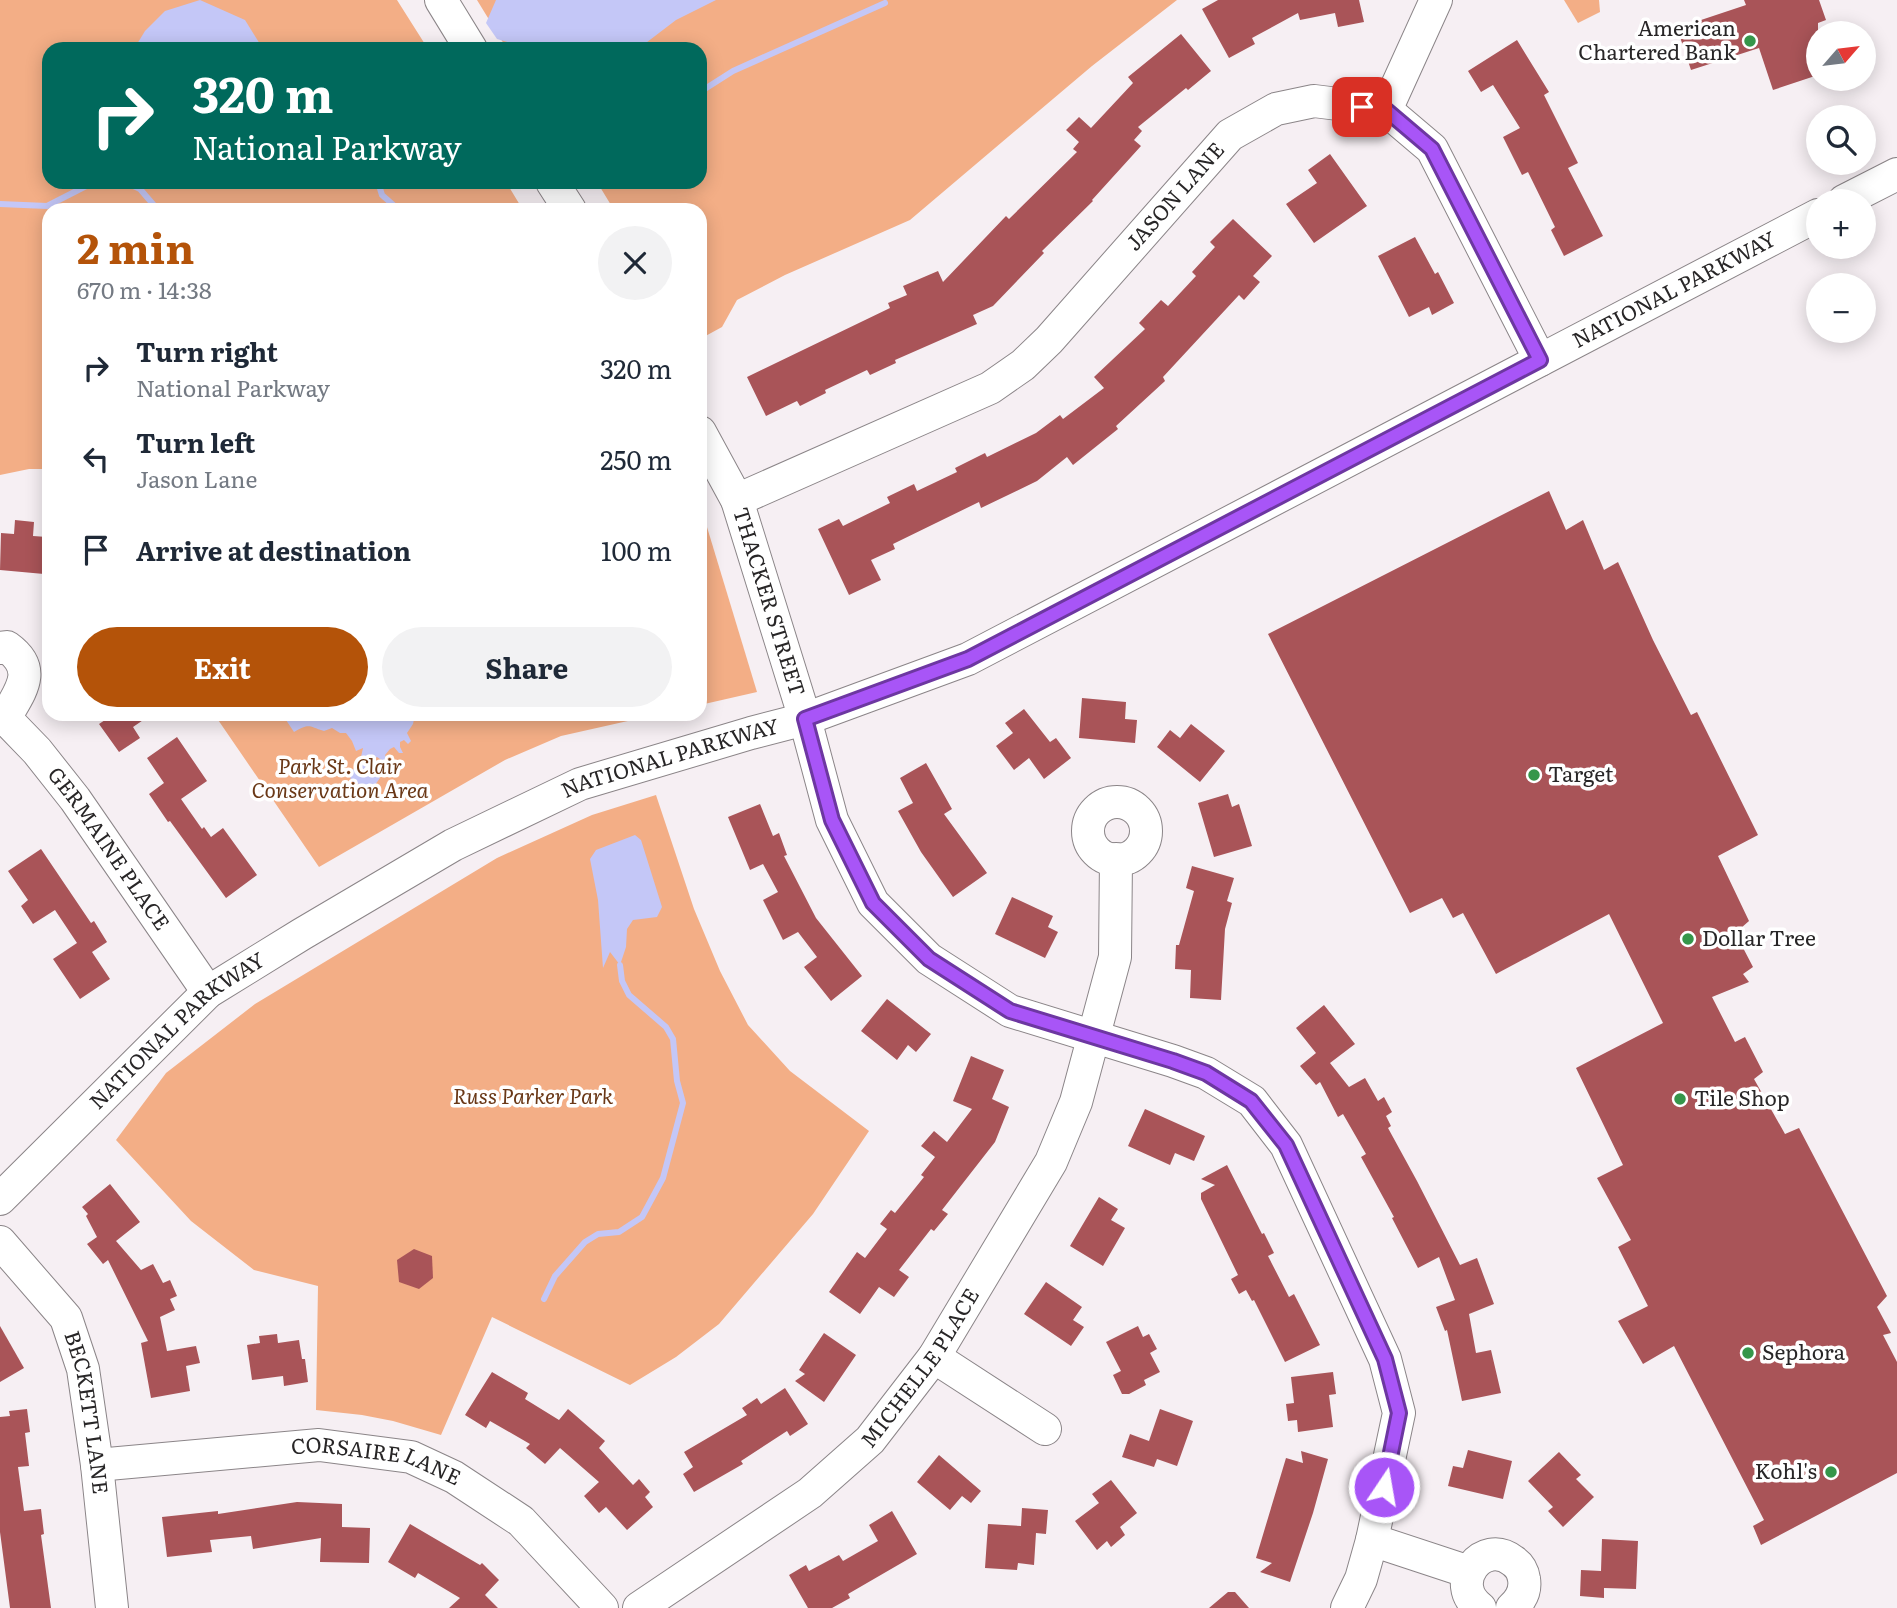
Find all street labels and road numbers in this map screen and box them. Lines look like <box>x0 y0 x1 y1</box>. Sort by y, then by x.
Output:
street label: JASON LANE <box>1117 134 1230 256</box>
street label: NATIONAL PARKWAY <box>1566 222 1781 354</box>
street label: THACKER STREET <box>727 503 815 699</box>
street label: NATIONAL PARKWAY <box>555 708 782 804</box>
street label: GERMAINE PLACE <box>42 759 179 936</box>
street label: NATIONAL PARKWAY <box>81 943 270 1115</box>
street label: MICHELLE PLACE <box>852 1281 985 1453</box>
street label: BECKETT LANE <box>58 1326 118 1496</box>
street label: CORSAIRE LANE <box>289 1427 467 1491</box>

